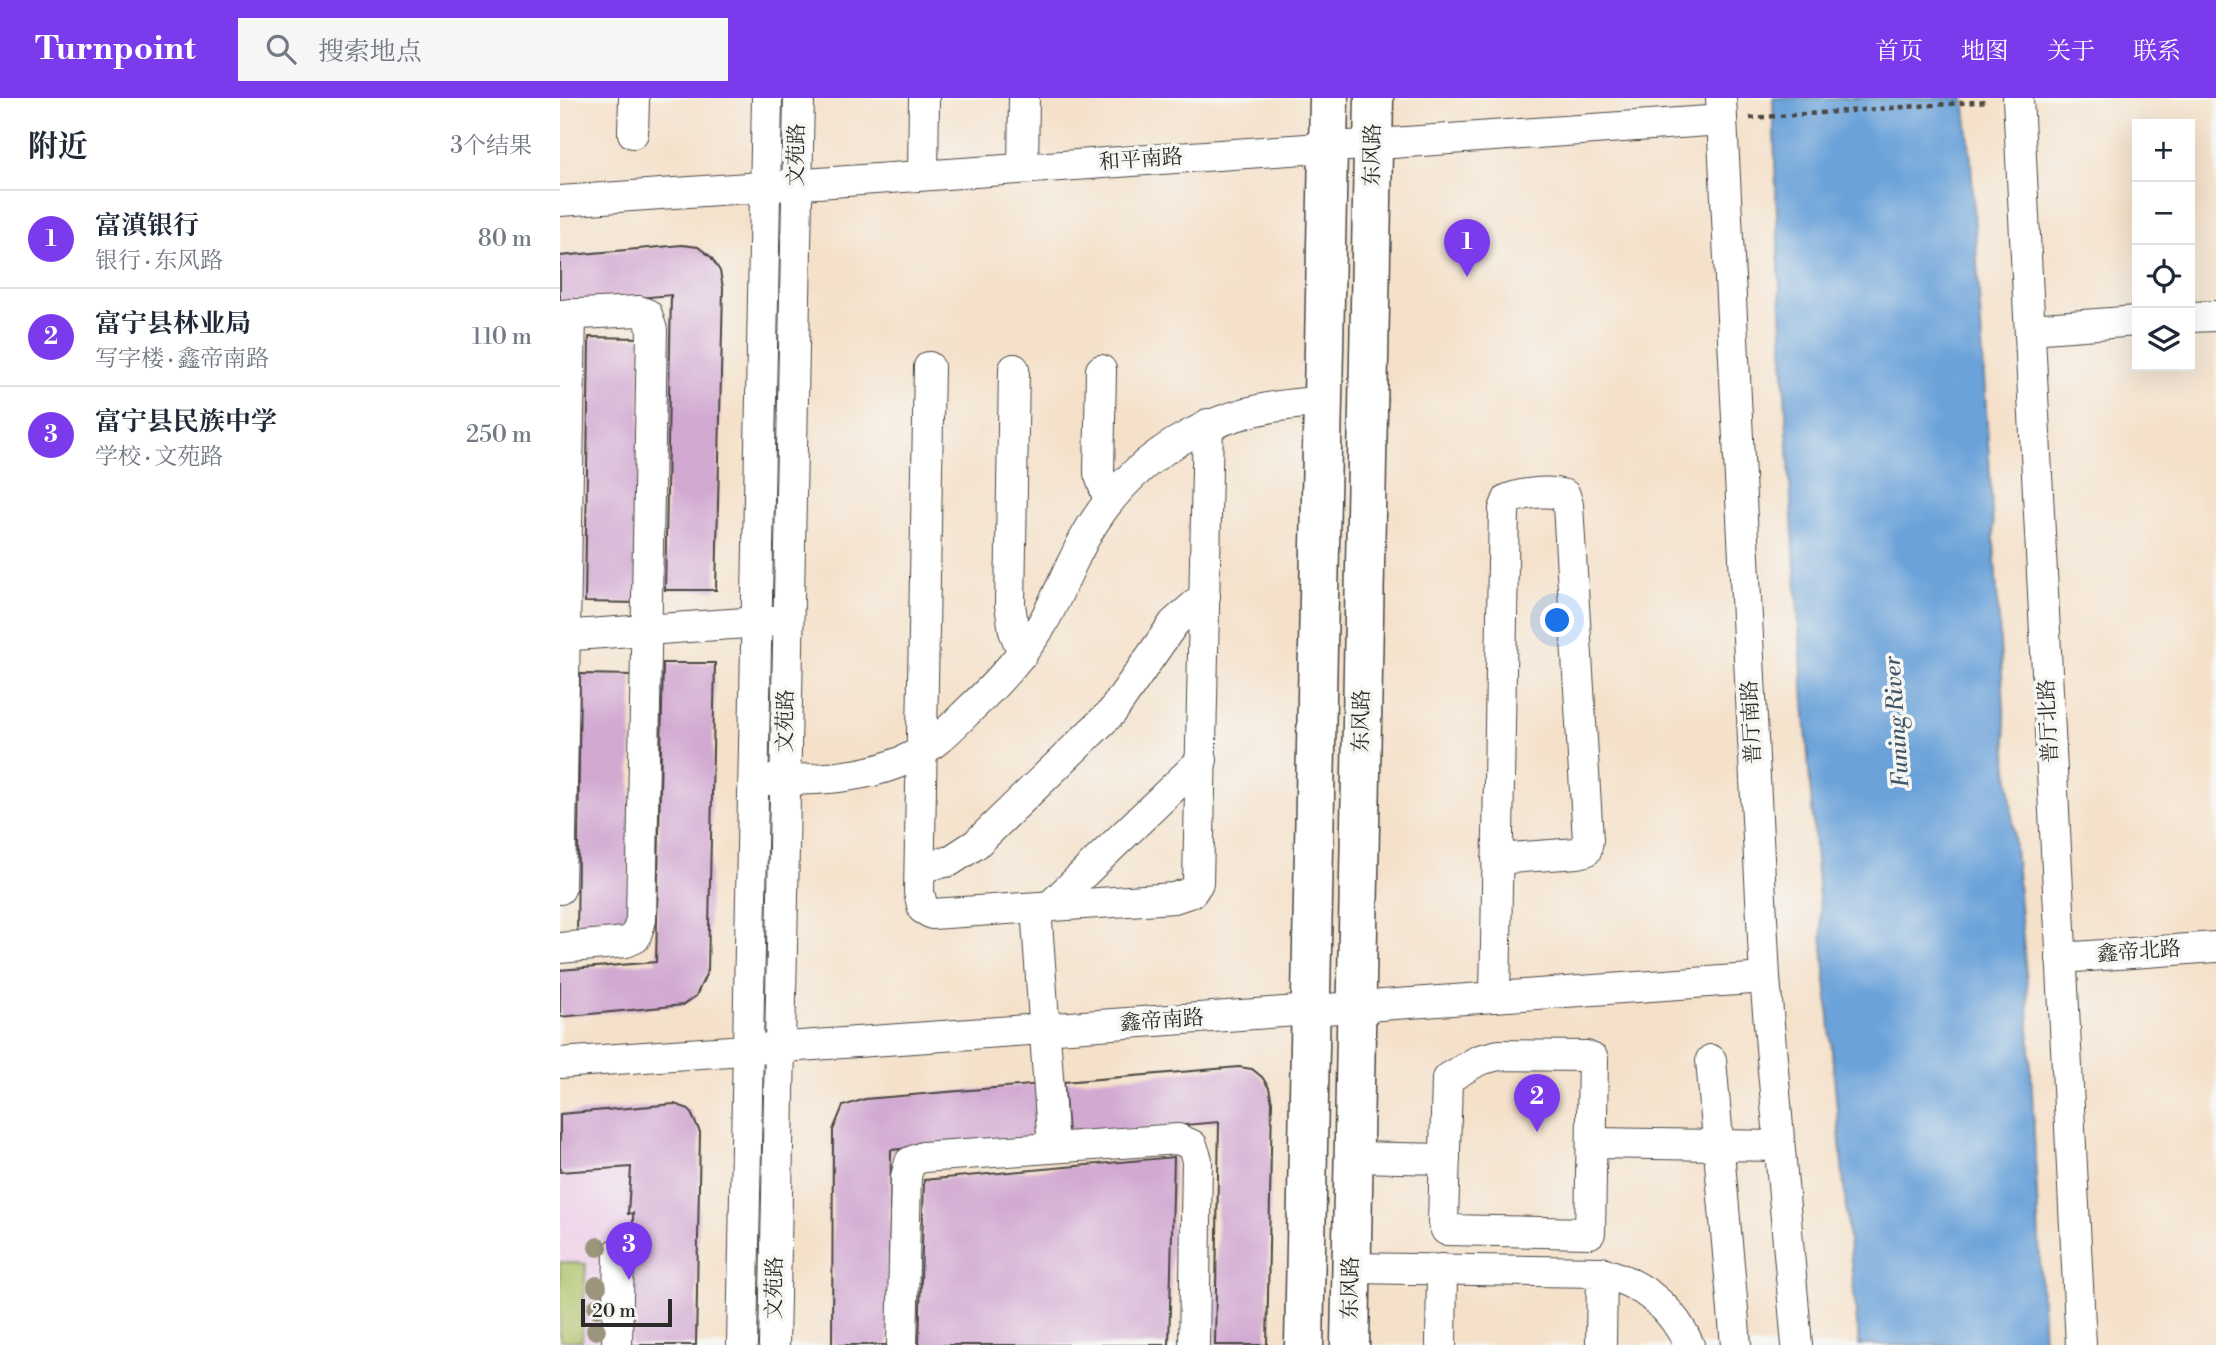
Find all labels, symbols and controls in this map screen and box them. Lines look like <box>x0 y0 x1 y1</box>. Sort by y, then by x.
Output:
search box <box>238 18 728 81</box>
text: Turnpoint <box>35 29 196 70</box>
icon: search <box>262 30 300 68</box>
text: 搜索地点 <box>318 36 422 68</box>
text: 首页 <box>1875 37 1923 67</box>
text: 地图 <box>1961 37 2009 67</box>
text: 关于 <box>2047 37 2095 67</box>
text: 联系 <box>2133 37 2181 67</box>
map controls <box>2132 119 2195 371</box>
button: + <box>2132 119 2195 182</box>
street label: 文苑路 <box>783 123 811 187</box>
street label: 东风路 <box>1359 123 1387 187</box>
text: 附近 <box>28 128 88 166</box>
text: 3个结果 <box>450 132 532 160</box>
street label: 和平南路 <box>1098 144 1184 176</box>
button: − <box>2132 182 2195 245</box>
text: 富滇银行 <box>95 210 199 242</box>
pin: 1 <box>1444 219 1490 277</box>
text: 1 <box>45 225 57 253</box>
text: 80 m <box>478 225 532 253</box>
button: locate <box>2132 245 2195 308</box>
text: 银行 · 东风路 <box>95 247 223 275</box>
text: 富宁县林业局 <box>95 308 251 340</box>
button: layers <box>2132 308 2195 371</box>
text: 2 <box>44 323 58 351</box>
text: 110 m <box>472 323 532 351</box>
text: 写字楼 · 鑫帝南路 <box>95 345 269 373</box>
text: 富宁县民族中学 <box>95 406 277 438</box>
text: 3 <box>44 421 58 449</box>
text: 250 m <box>466 421 532 449</box>
text: 学校 · 文苑路 <box>95 443 223 471</box>
your location <box>1540 603 1574 637</box>
water label: Funing River <box>1878 654 1916 789</box>
street label: 普厅北路 <box>2034 678 2064 764</box>
street label: 普厅南路 <box>1737 679 1767 765</box>
street label: 文苑路 <box>772 689 800 753</box>
street label: 东风路 <box>1348 689 1376 753</box>
street label: 鑫帝北路 <box>2096 936 2182 968</box>
street label: 鑫帝南路 <box>1119 1005 1205 1037</box>
pin: 2 <box>1514 1074 1560 1132</box>
pin: 3 <box>606 1222 652 1280</box>
street label: 文苑路 <box>761 1256 789 1320</box>
street label: 东风路 <box>1337 1256 1365 1320</box>
scale bar <box>581 1296 672 1328</box>
text: 20 m <box>592 1299 636 1323</box>

